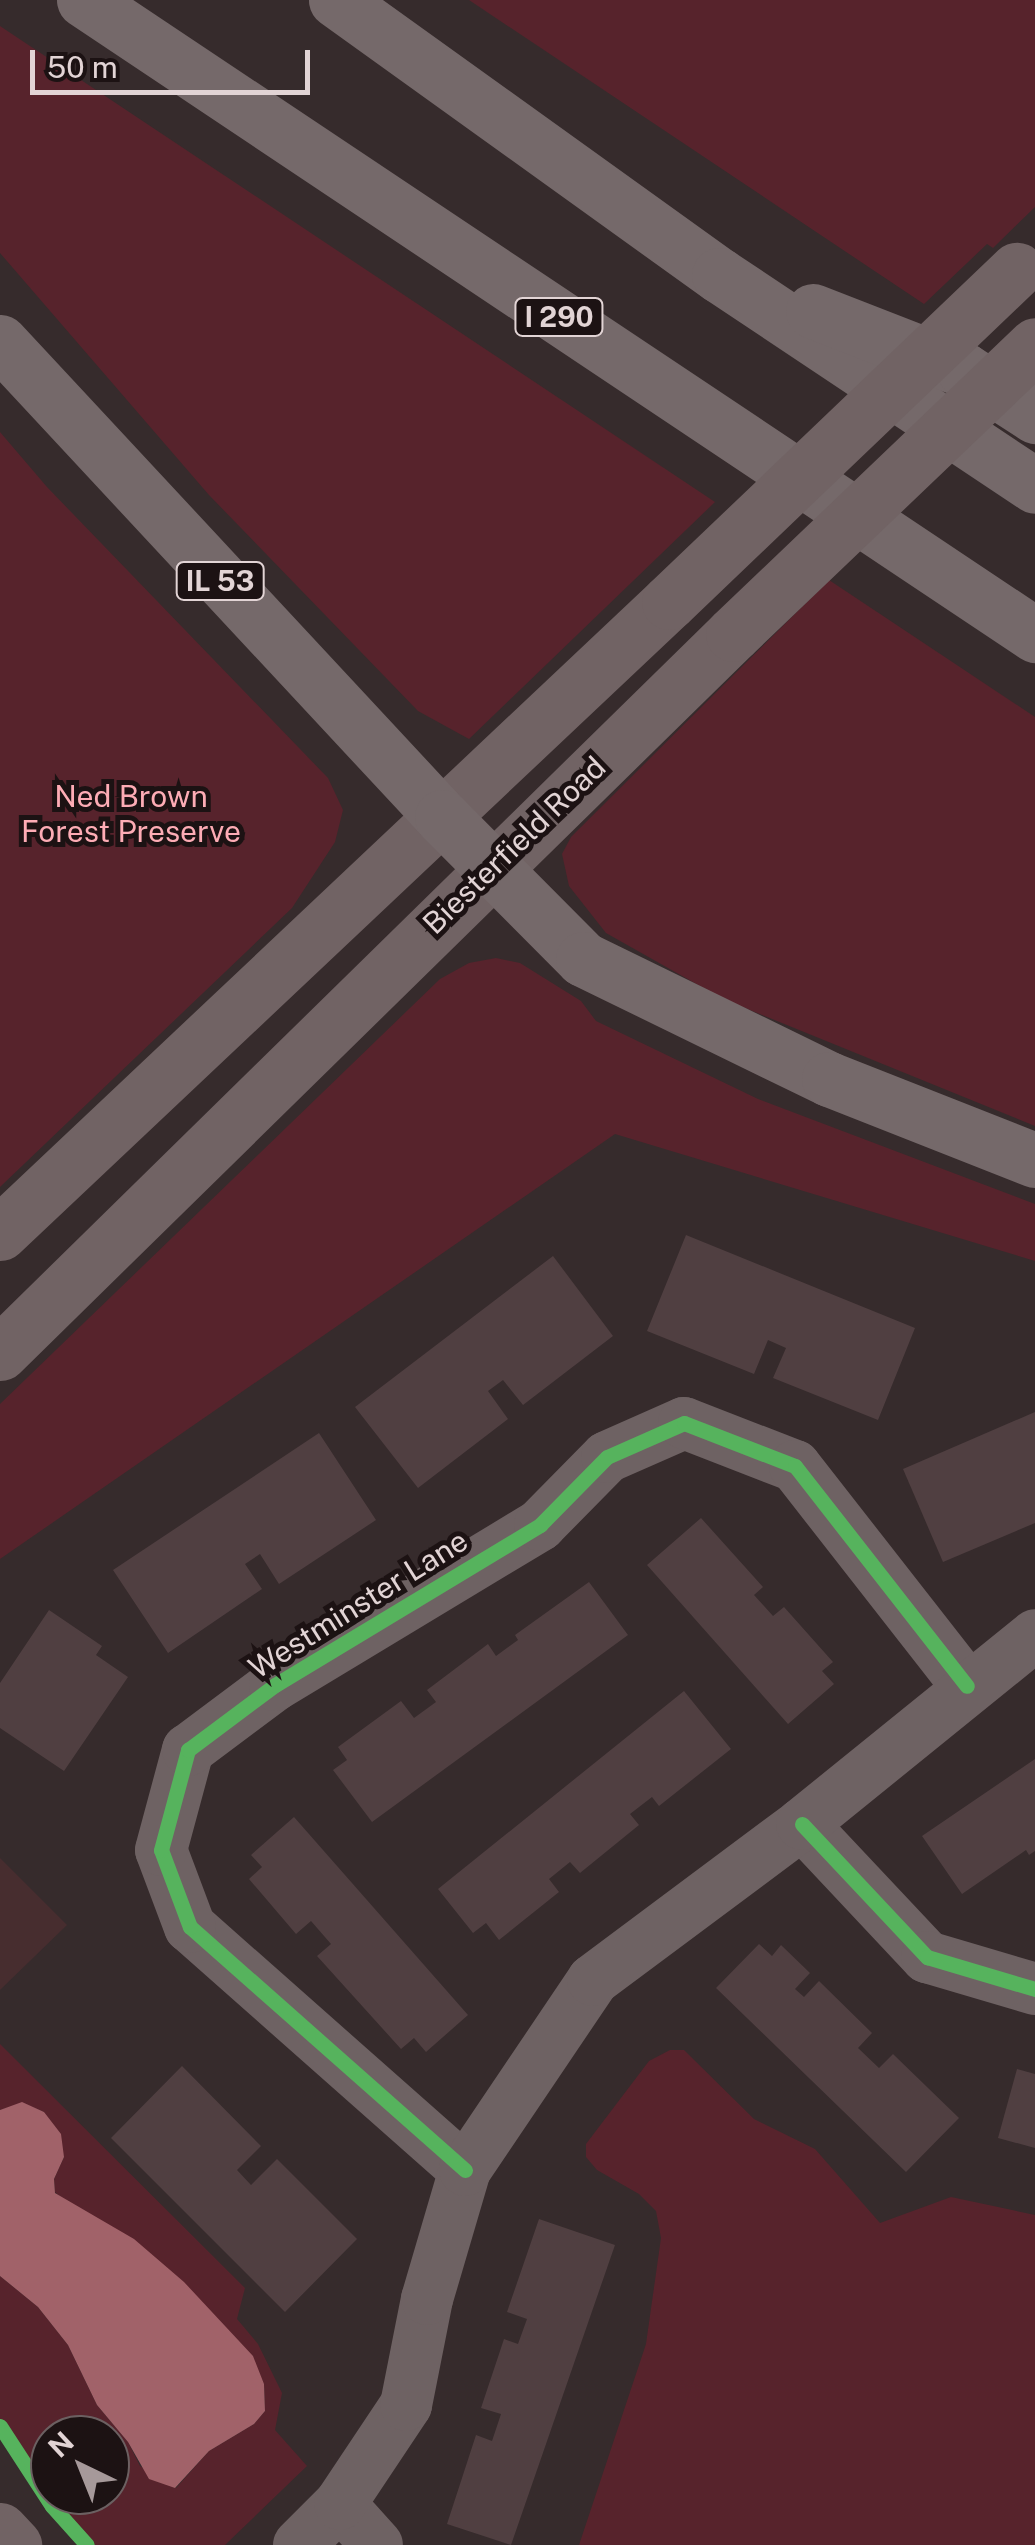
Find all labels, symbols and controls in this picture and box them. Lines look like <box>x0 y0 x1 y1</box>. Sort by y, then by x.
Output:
scale bar <box>35 30 315 92</box>
text: 50 m <box>47 49 118 85</box>
road number: I 290 <box>514 294 604 340</box>
road number: IL 53 <box>175 558 265 604</box>
street label: Biesterfield Road <box>415 749 613 941</box>
park label: Ned Brown Forest Preserve <box>21 778 241 848</box>
street label: Westminster Lane <box>242 1522 474 1686</box>
north arrow <box>30 2415 130 2515</box>
text: N <box>41 2425 80 2464</box>

